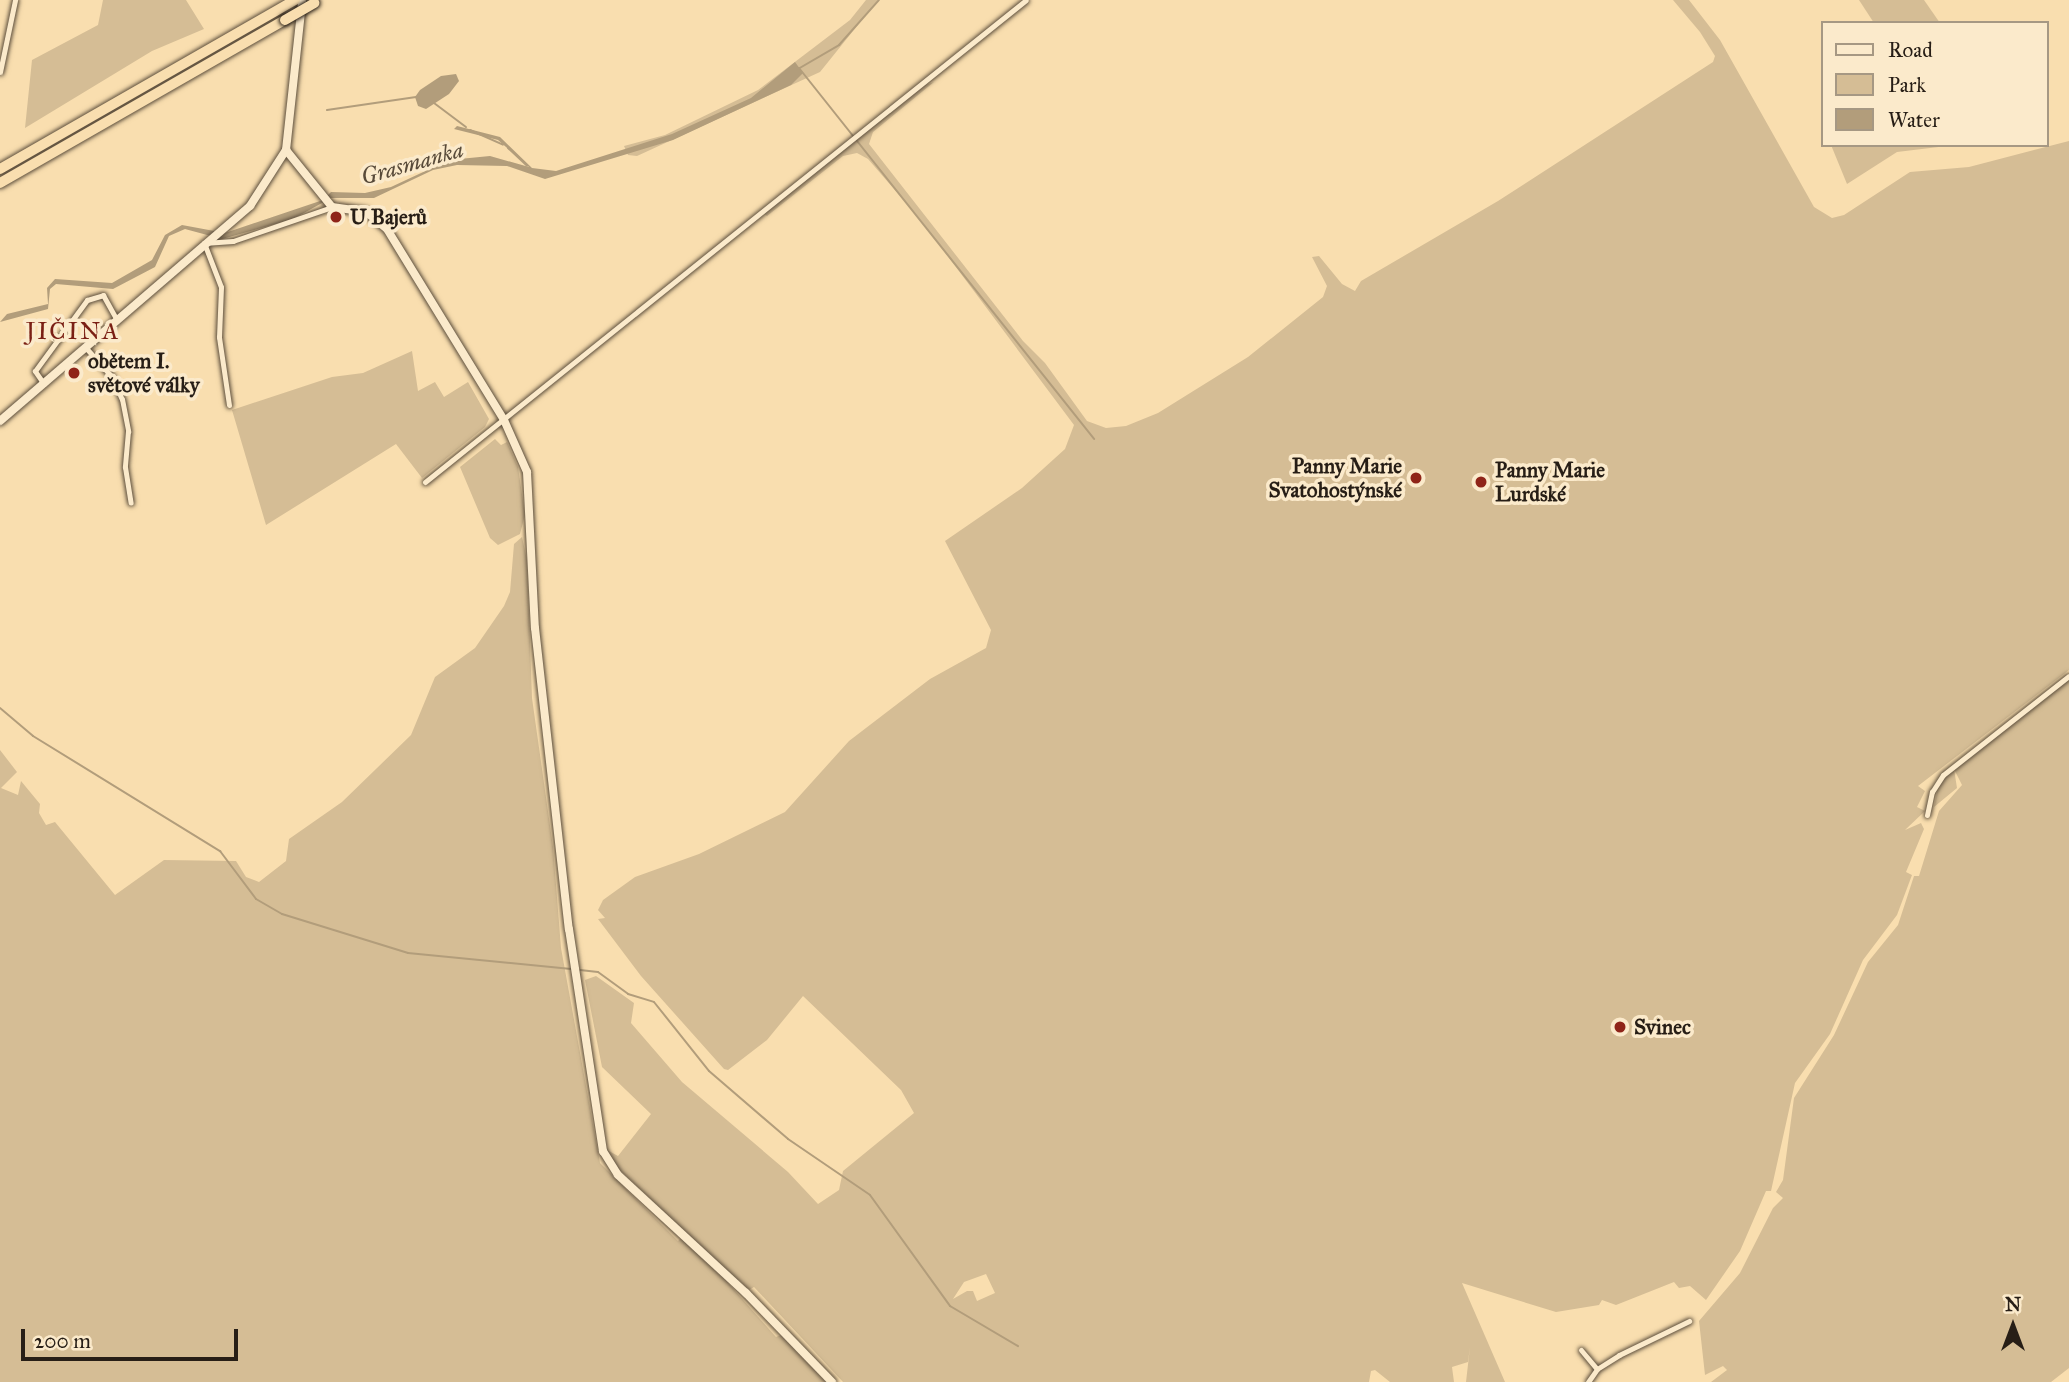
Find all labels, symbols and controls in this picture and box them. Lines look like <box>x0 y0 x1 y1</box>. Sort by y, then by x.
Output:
legend <box>1820 21 2048 147</box>
text: Road <box>1888 37 1933 63</box>
text: Park <box>1888 72 1926 98</box>
text: Water <box>1888 107 1940 133</box>
water label: Grasmanka <box>358 135 466 191</box>
place label: U Bajerů <box>350 204 427 230</box>
marker: U Bajerů <box>328 209 344 225</box>
district label: JIČINA <box>26 318 120 346</box>
place label: obětem I. světové války <box>88 348 200 398</box>
marker: obětem I. světové války <box>66 365 82 381</box>
place label: Panny Marie Svatohostýnské <box>1269 453 1402 503</box>
place label: Panny Marie Lurdské <box>1495 457 1605 507</box>
marker: Panny Marie Svatohostýnské <box>1408 470 1424 486</box>
marker: Panny Marie Lurdské <box>1473 474 1489 490</box>
place label: Svinec <box>1634 1014 1691 1040</box>
marker: Svinec <box>1612 1019 1628 1035</box>
north arrow <box>1978 1291 2048 1361</box>
text: N <box>2005 1293 2021 1316</box>
scale bar <box>24 1316 242 1360</box>
text: 200 m <box>34 1328 91 1354</box>

